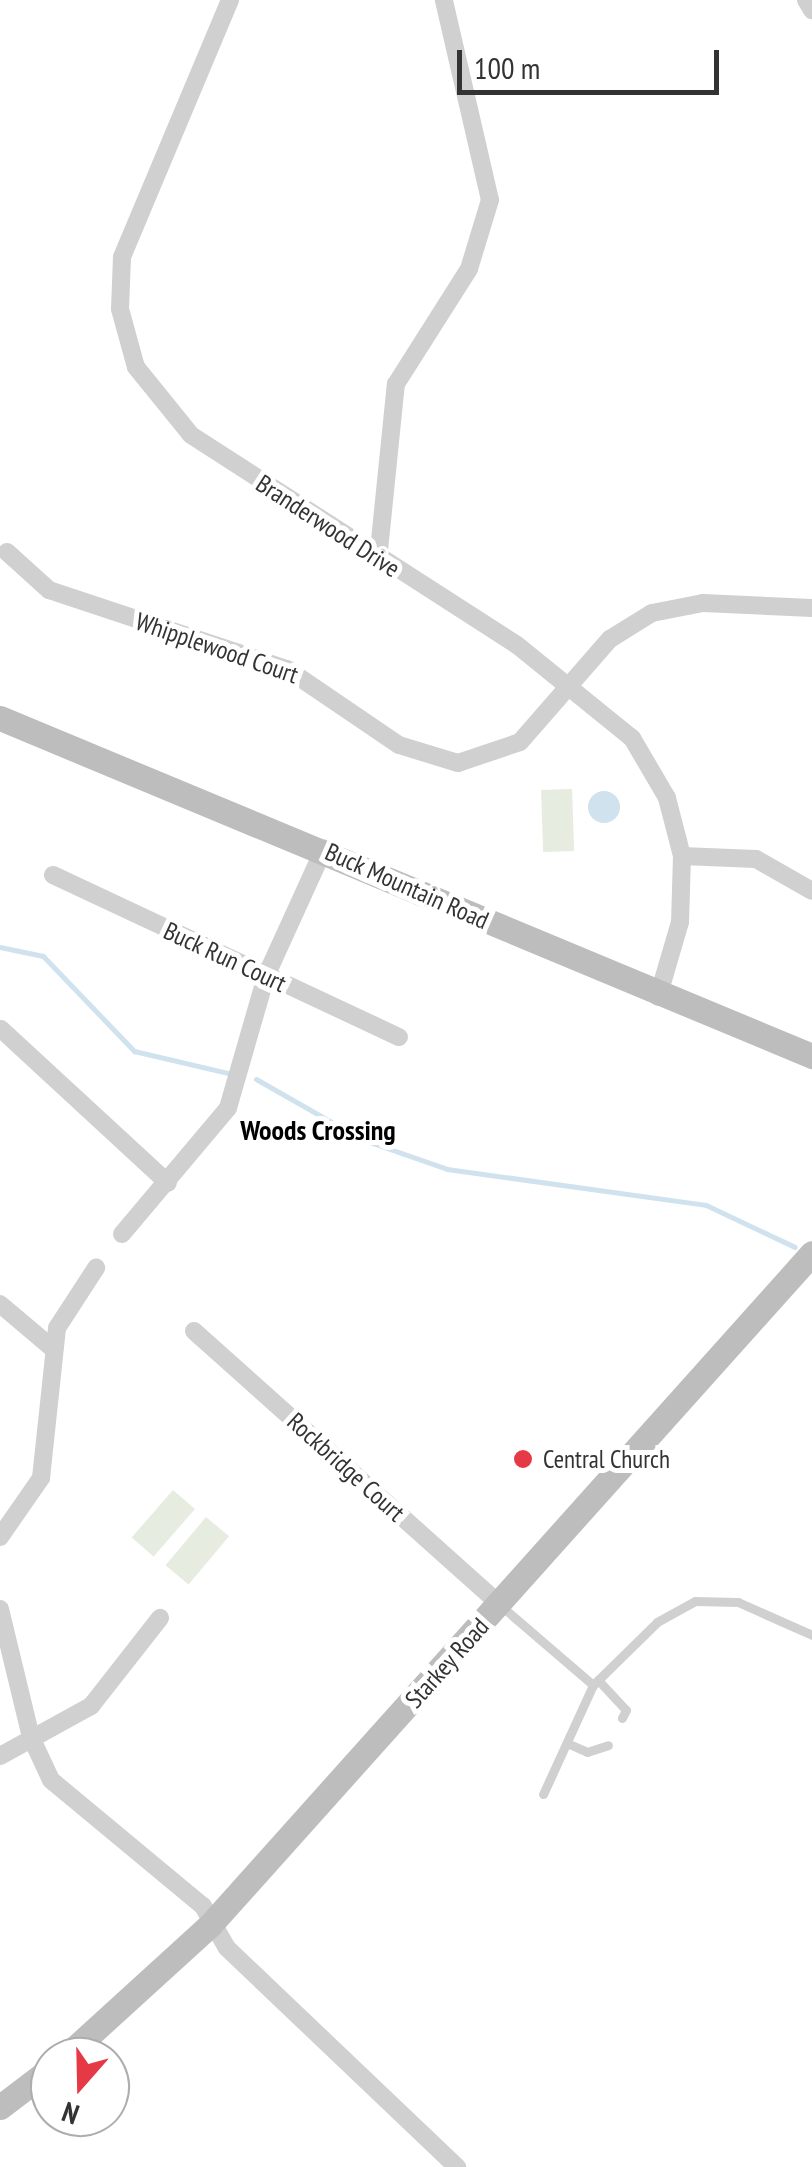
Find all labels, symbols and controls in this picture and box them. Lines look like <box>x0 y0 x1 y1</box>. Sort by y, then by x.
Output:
scale bar <box>462 30 724 92</box>
text: 100 m <box>474 48 540 87</box>
street label: Branderwood Drive <box>251 468 405 584</box>
street label: Whipplewood Court <box>132 606 302 690</box>
street label: Buck Mountain Road <box>320 836 494 936</box>
street label: Buck Run Court <box>159 915 291 999</box>
district label: Woods Crossing <box>240 1113 396 1147</box>
street label: Rockbridge Court <box>281 1406 411 1528</box>
place label: Central Church <box>543 1444 670 1474</box>
marker: Central Church <box>512 1448 534 1470</box>
street label: Starkey Road <box>399 1612 495 1714</box>
north arrow <box>30 2037 130 2137</box>
text: N <box>57 2094 84 2134</box>

